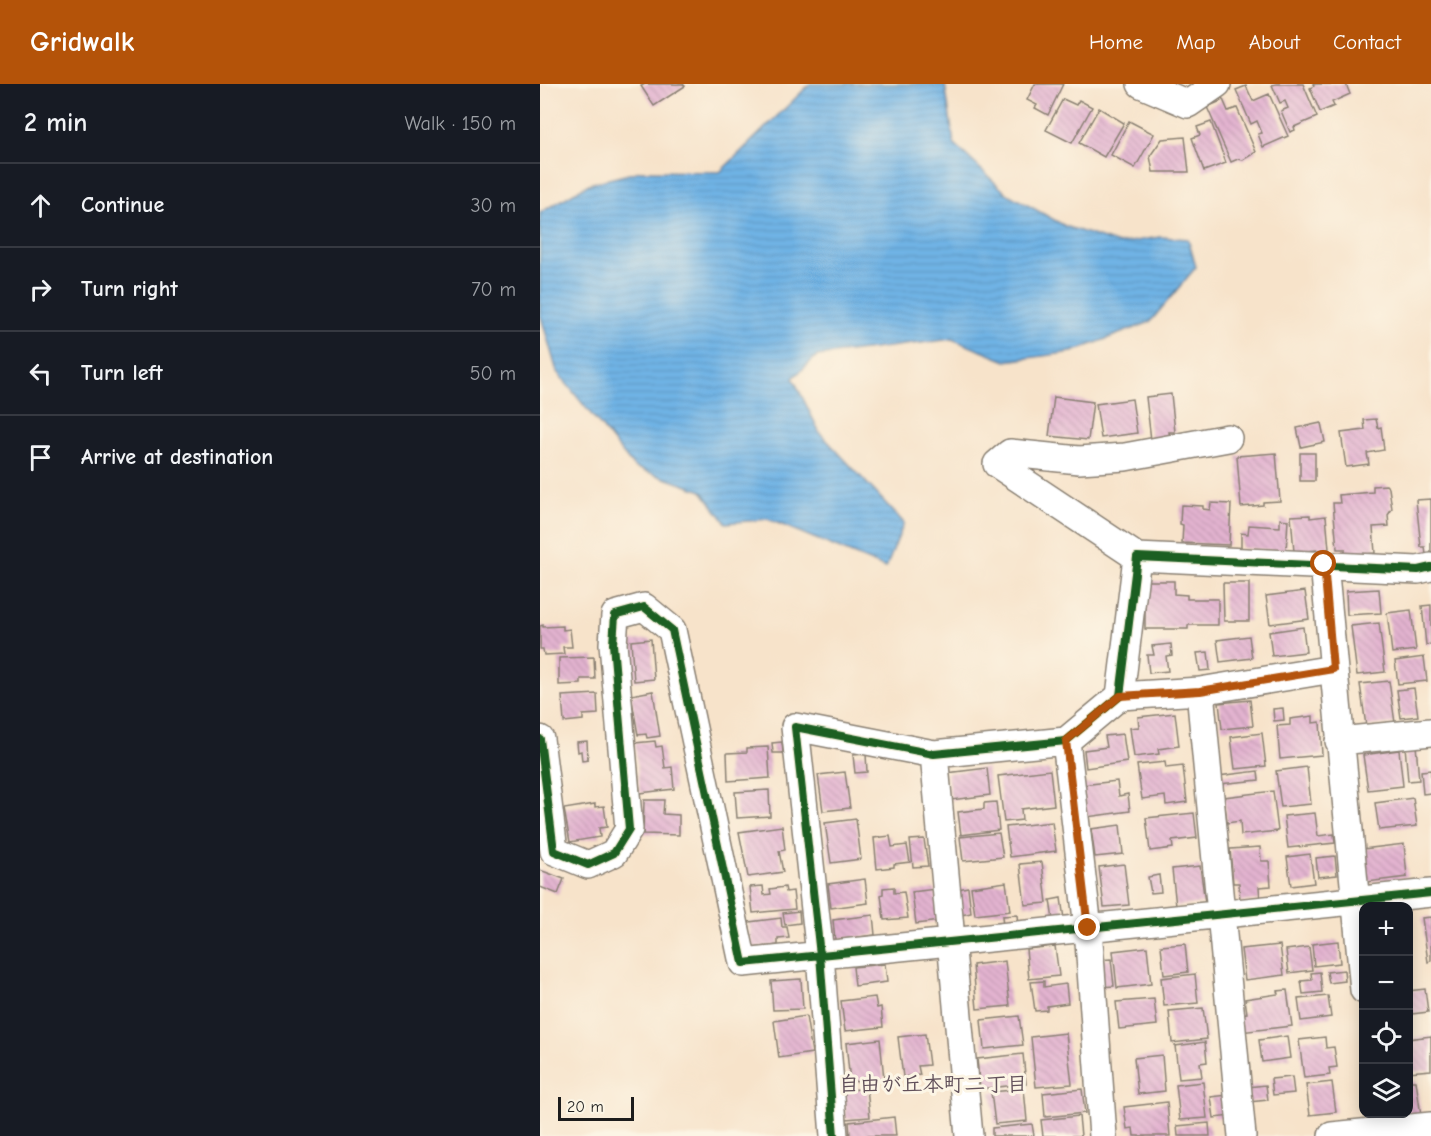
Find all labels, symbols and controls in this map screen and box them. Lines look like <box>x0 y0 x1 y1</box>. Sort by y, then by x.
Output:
text: Gridwalk <box>30 26 134 58</box>
text: Home <box>1089 30 1143 54</box>
text: Map <box>1176 30 1216 54</box>
text: About <box>1249 30 1300 54</box>
text: Contact <box>1333 30 1401 54</box>
text: 2 min <box>24 108 87 138</box>
text: Walk · 150 m <box>405 112 516 135</box>
icon: ahead <box>24 189 57 222</box>
text: Continue <box>81 192 164 218</box>
text: 30 m <box>470 194 516 217</box>
icon: right <box>24 273 57 306</box>
text: Turn right <box>81 276 178 302</box>
text: 70 m <box>471 278 516 301</box>
icon: left <box>24 357 57 390</box>
text: Turn left <box>81 360 163 386</box>
text: 50 m <box>470 362 516 385</box>
icon: arrive <box>24 441 57 474</box>
text: Arrive at destination <box>81 444 273 470</box>
route start <box>1310 550 1336 576</box>
map controls <box>1359 902 1413 1118</box>
button: + <box>1359 902 1413 956</box>
route end <box>1074 914 1100 940</box>
button: − <box>1359 956 1413 1010</box>
button: locate <box>1359 1010 1413 1064</box>
button: layers <box>1359 1064 1413 1118</box>
district label: 自由が丘本町二丁目 <box>839 1072 1028 1096</box>
scale bar <box>558 1094 634 1122</box>
text: 20 m <box>567 1098 604 1116</box>

